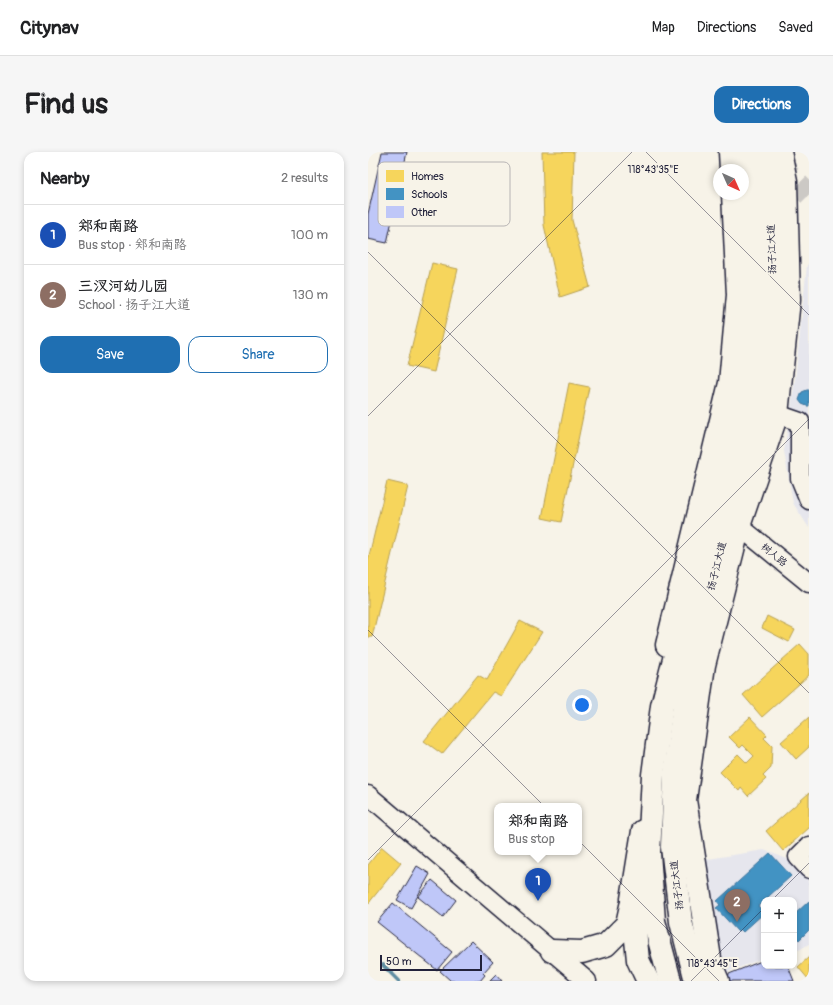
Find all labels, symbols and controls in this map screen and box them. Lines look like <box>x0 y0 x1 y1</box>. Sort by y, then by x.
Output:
text: Citynav <box>20 16 79 40</box>
text: Map <box>652 19 675 36</box>
text: Directions <box>697 19 756 36</box>
text: Saved <box>778 19 813 36</box>
button: Directions <box>714 86 809 123</box>
text: Find us <box>24 87 108 122</box>
legend <box>378 162 510 226</box>
text: 118°43'35"E <box>628 164 678 176</box>
north arrow <box>713 164 749 200</box>
text: Nearby <box>40 168 89 189</box>
text: 2 results <box>281 170 328 186</box>
text: Homes <box>411 170 444 183</box>
text: Schools <box>411 188 448 201</box>
text: Other <box>411 206 437 219</box>
text: 郑和南路 <box>78 217 138 236</box>
street label: 扬子江大道 <box>765 224 779 274</box>
text: 1 <box>50 227 56 243</box>
text: 100 m <box>291 227 328 243</box>
text: Bus stop · 郑和南路 <box>78 237 187 253</box>
text: 三汊河幼儿园 <box>78 277 168 296</box>
text: 2 <box>49 287 57 303</box>
text: 130 m <box>292 287 328 303</box>
text: School · 扬子江大道 <box>78 297 190 313</box>
button: Save <box>40 336 180 373</box>
button: Share <box>188 336 328 373</box>
street label: 扬子江大道 <box>705 540 729 592</box>
street label: 树人路 <box>759 541 789 569</box>
your location <box>572 695 592 715</box>
popup <box>494 803 582 855</box>
text: 郑和南路 <box>508 812 568 831</box>
text: Bus stop <box>508 831 555 847</box>
street label: 扬子江大道 <box>668 859 686 911</box>
pin: 1 <box>525 868 551 901</box>
pin: 2 <box>724 889 750 922</box>
map controls <box>761 897 797 969</box>
button: + <box>761 897 797 933</box>
button: − <box>761 933 797 969</box>
scale bar <box>380 953 482 972</box>
text: 50 m <box>386 955 412 968</box>
text: 118°43'45"E <box>686 958 738 970</box>

